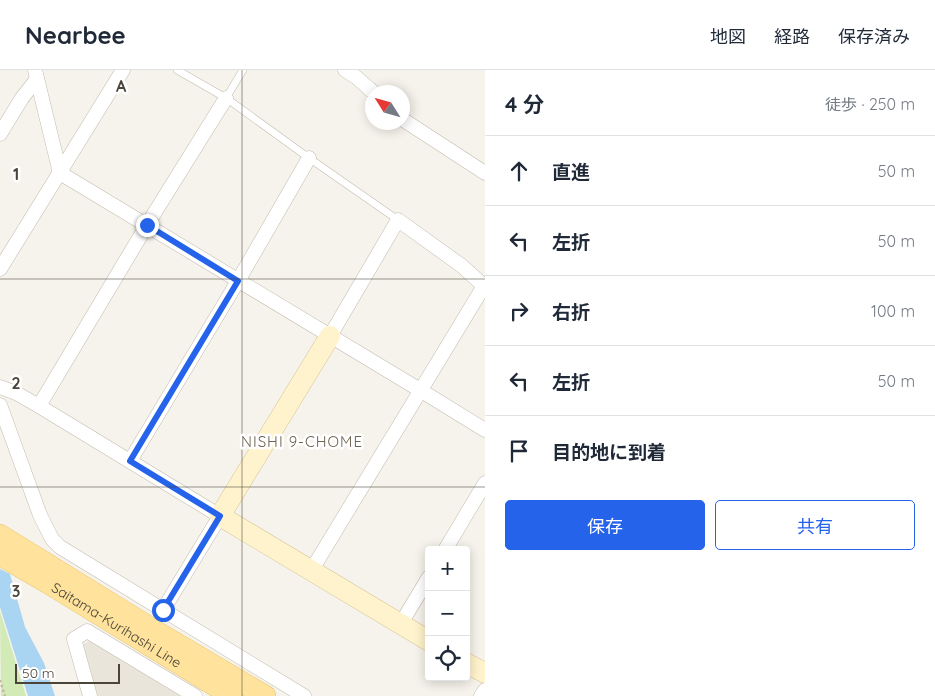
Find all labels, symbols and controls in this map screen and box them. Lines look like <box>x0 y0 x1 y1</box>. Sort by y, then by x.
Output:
text: Nearbee <box>25 20 126 50</box>
text: 地図 <box>710 25 746 48</box>
text: 経路 <box>774 25 810 48</box>
text: 保存済み <box>838 25 910 48</box>
text: A <box>116 76 127 96</box>
north arrow <box>365 85 410 130</box>
text: 4 分 <box>505 91 544 117</box>
text: 徒歩 · 250 m <box>825 94 915 114</box>
icon: ahead <box>505 157 533 185</box>
text: 直進 <box>552 160 590 184</box>
text: 50 m <box>878 161 915 181</box>
text: 1 <box>13 164 19 184</box>
route end <box>136 214 159 237</box>
icon: left <box>505 227 533 255</box>
text: 左折 <box>552 230 590 254</box>
text: 50 m <box>878 231 915 251</box>
icon: right <box>505 297 533 325</box>
text: 右折 <box>552 300 590 324</box>
text: 100 m <box>871 301 915 321</box>
icon: left <box>505 367 533 395</box>
text: 左折 <box>552 370 590 394</box>
text: 50 m <box>878 371 915 391</box>
text: 2 <box>11 373 21 393</box>
district label: NISHI 9-CHOME <box>241 432 363 451</box>
icon: arrive <box>505 437 533 465</box>
text: 目的地に到着 <box>552 440 666 464</box>
button: 保存 <box>505 500 705 550</box>
button: 共有 <box>715 500 915 550</box>
map controls <box>425 546 470 681</box>
button: + <box>425 546 470 591</box>
street label: Saitama-Kurihashi Line <box>48 578 185 672</box>
text: 3 <box>12 581 20 601</box>
button: − <box>425 591 470 636</box>
route start <box>152 599 175 622</box>
button: locate <box>425 636 470 681</box>
scale bar <box>15 661 120 684</box>
text: 50 m <box>22 664 55 682</box>

